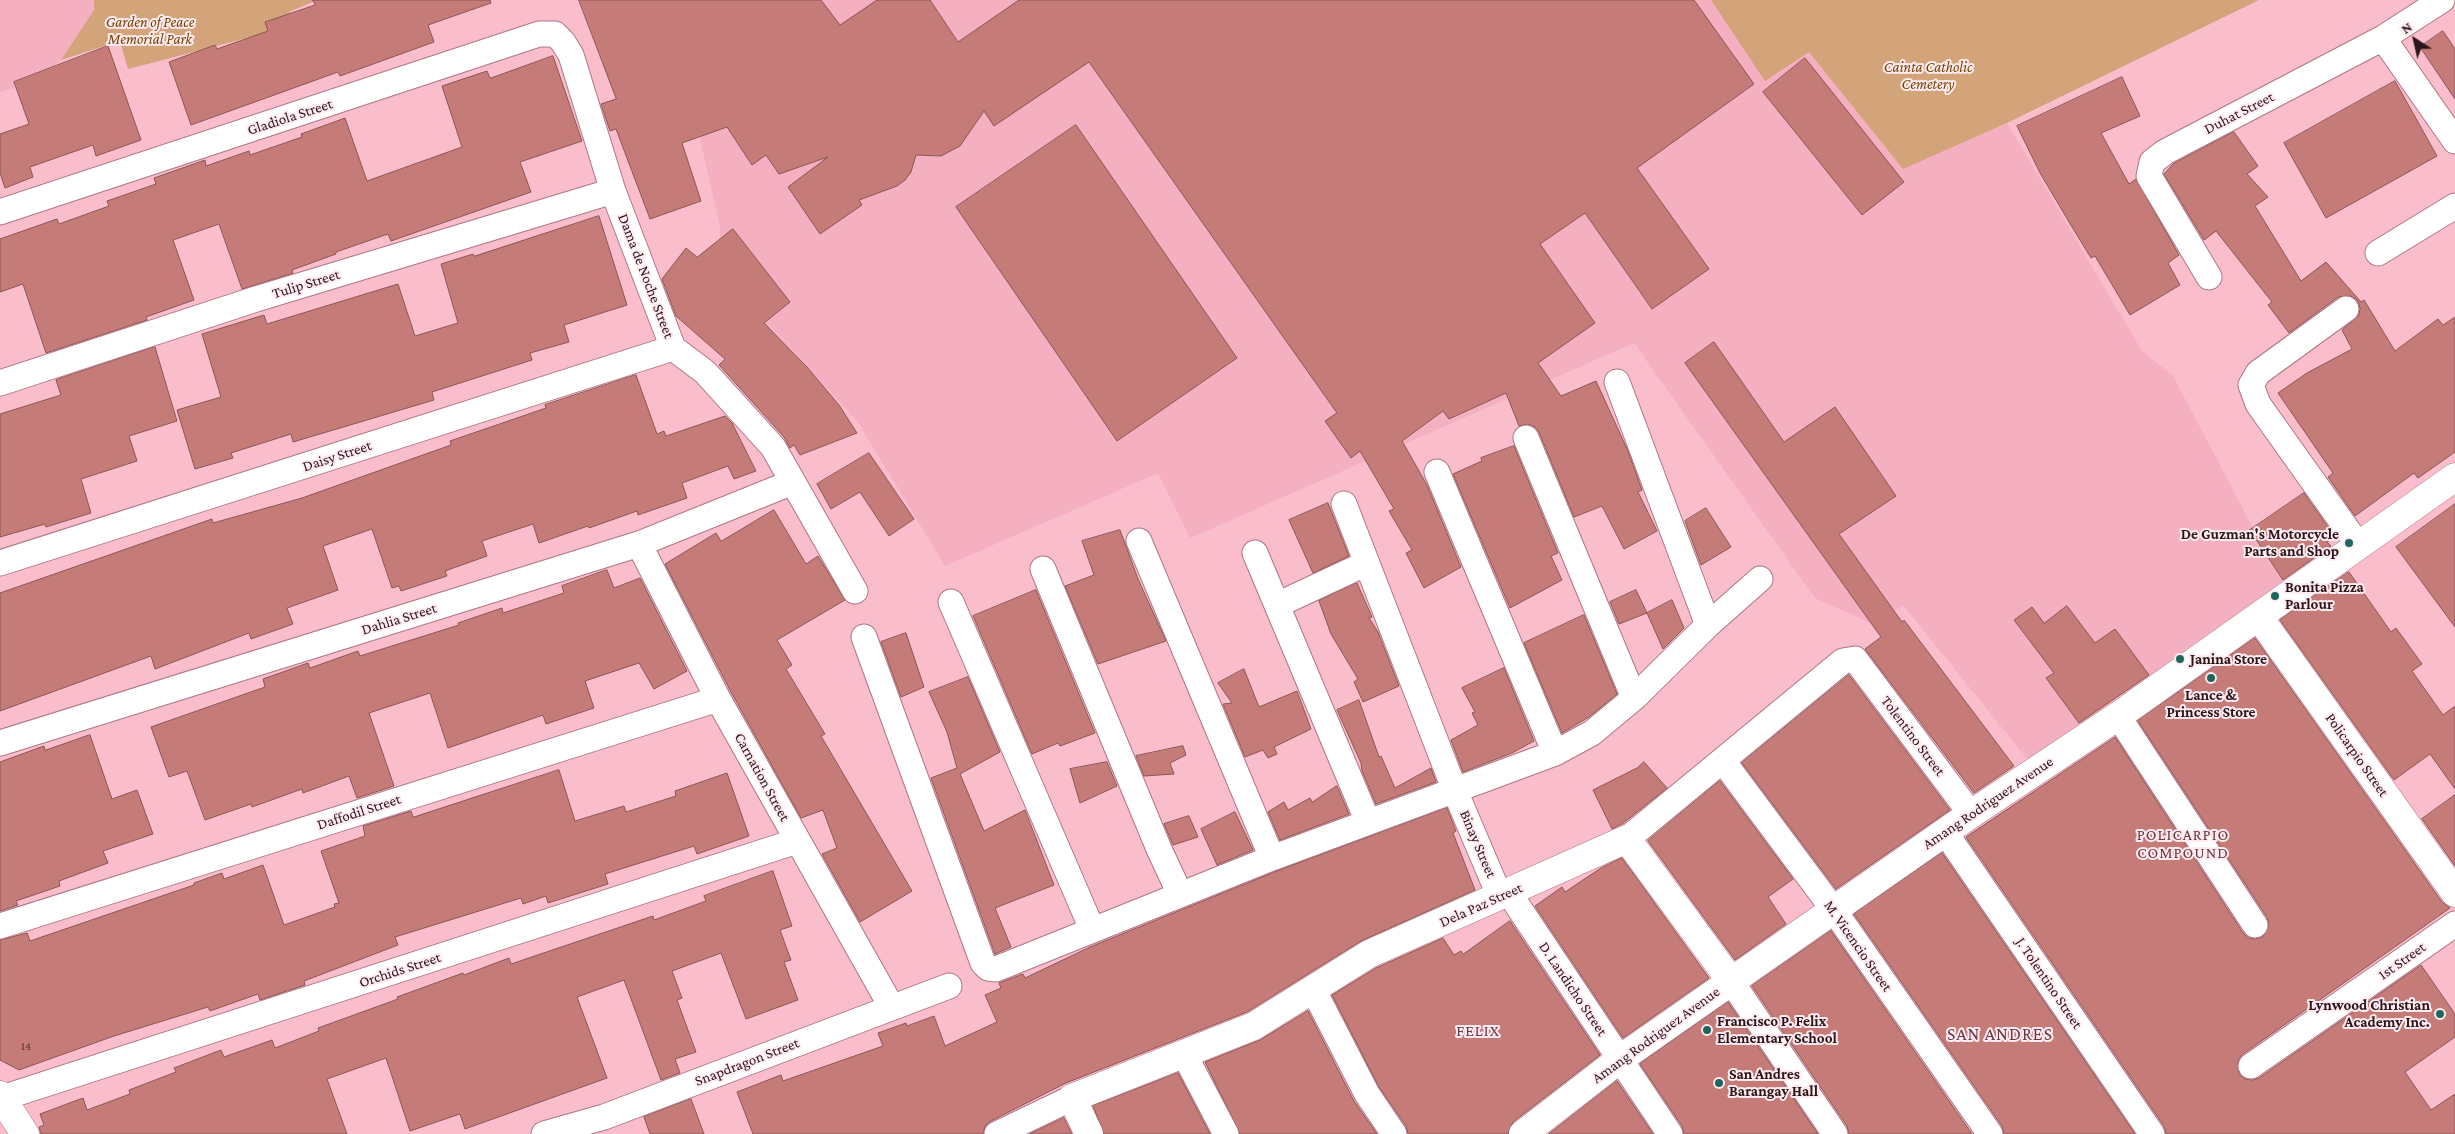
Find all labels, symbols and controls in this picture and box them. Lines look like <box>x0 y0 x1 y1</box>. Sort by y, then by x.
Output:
park label: Garden of Peace Memorial Park <box>106 13 194 48</box>
north arrow <box>2390 15 2440 65</box>
text: N <box>2398 18 2415 37</box>
park label: Cainta Catholic Cemetery <box>1884 58 1972 93</box>
street label: Duhat Street <box>2201 88 2277 138</box>
street label: Gladiola Street <box>245 95 335 139</box>
street label: Dama de Noche Street <box>614 211 678 341</box>
street label: Tulip Street <box>270 265 342 303</box>
street label: Daisy Street <box>300 436 374 476</box>
place label: De Guzman's Motorcycle Parts and Shop <box>2181 525 2339 560</box>
marker: De Guzman's Motorcycle Parts and Shop <box>2343 537 2355 549</box>
place label: Bonita Pizza Parlour <box>2285 578 2364 613</box>
marker: Bonita Pizza Parlour <box>2269 590 2281 602</box>
street label: Dahlia Street <box>359 599 439 639</box>
place label: Janina Store <box>2190 650 2267 668</box>
marker: Janina Store <box>2174 653 2186 665</box>
marker: Lance & Princess Store <box>2205 672 2217 684</box>
place label: Lance & Princess Store <box>2166 686 2256 721</box>
street label: Tolentino Street <box>1877 692 1949 780</box>
street label: Policarpio Street <box>2321 710 2393 800</box>
street label: Carnation Street <box>730 730 794 824</box>
street label: Amang Rodriguez Avenue <box>1919 753 2057 853</box>
street label: Daffodil Street <box>315 790 403 834</box>
street label: Binay Street <box>1456 807 1500 881</box>
district label: POLICARPIO COMPOUND <box>2136 825 2230 863</box>
street label: Dela Paz Street <box>1437 879 1525 931</box>
street label: M. Vicencio Street <box>1820 897 1896 995</box>
street label: J. Tolentino Street <box>2012 934 2086 1032</box>
street label: D. Landicho Street <box>1535 938 1611 1040</box>
street label: 1st Street <box>2375 938 2429 984</box>
street label: Orchids Street <box>357 948 443 992</box>
street label: Amang Rodriguez Avenue <box>1589 983 1723 1087</box>
place label: Lynwood Christian Academy Inc. <box>2308 996 2430 1031</box>
marker: Lynwood Christian Academy Inc. <box>2434 1008 2446 1020</box>
place label: Francisco P. Felix Elementary School <box>1717 1012 1837 1047</box>
district label: FELIX <box>1456 1021 1500 1041</box>
district label: SAN ANDRES <box>1946 1023 2054 1045</box>
marker: Francisco P. Felix Elementary School <box>1701 1024 1713 1036</box>
street label: Snapdragon Street <box>692 1034 802 1090</box>
house number: 14 <box>21 1039 31 1053</box>
place label: San Andres Barangay Hall <box>1729 1065 1818 1100</box>
marker: San Andres Barangay Hall <box>1713 1077 1725 1089</box>

